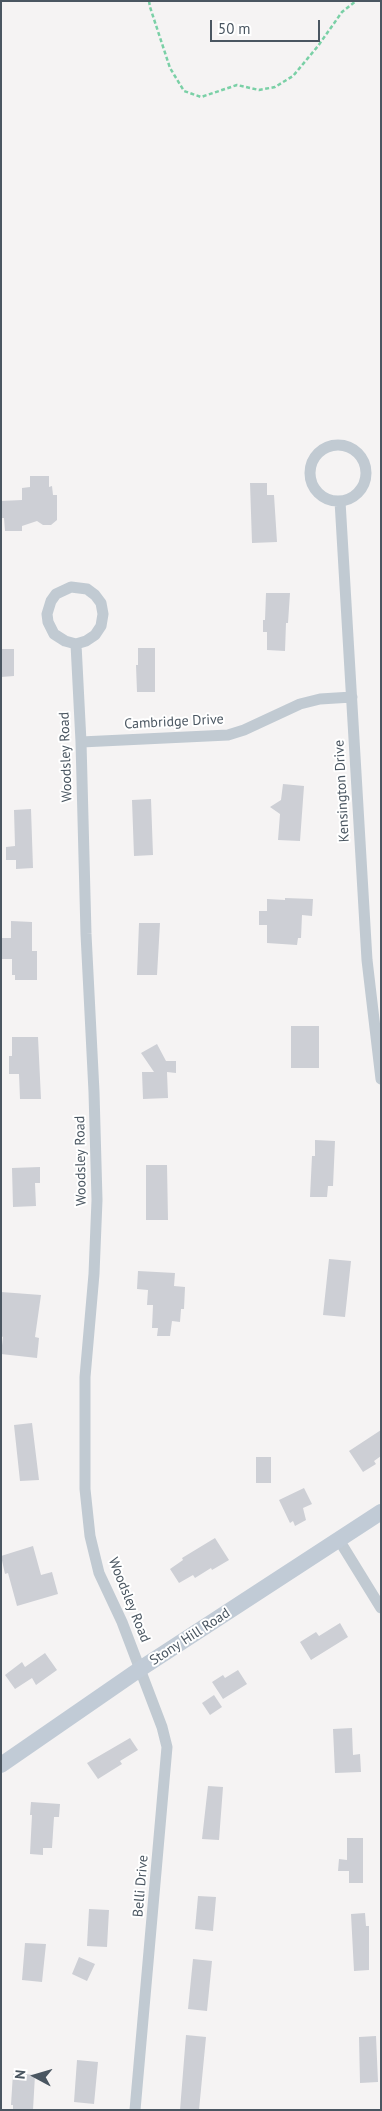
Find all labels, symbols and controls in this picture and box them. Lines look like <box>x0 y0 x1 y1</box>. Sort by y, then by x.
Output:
scale bar <box>212 10 322 42</box>
text: 50 m <box>218 19 251 38</box>
street label: Cambridge Drive <box>124 711 224 733</box>
street label: Woodsley Road <box>56 712 76 802</box>
street label: Kensington Drive <box>331 739 353 843</box>
street label: Woodsley Road <box>72 1116 90 1206</box>
street label: Woodsley Road <box>104 1555 154 1645</box>
street label: Stony Hill Road <box>147 1605 233 1669</box>
street label: Belli Drive <box>130 1854 152 1918</box>
north arrow <box>10 2051 60 2101</box>
text: N <box>11 2069 30 2080</box>

